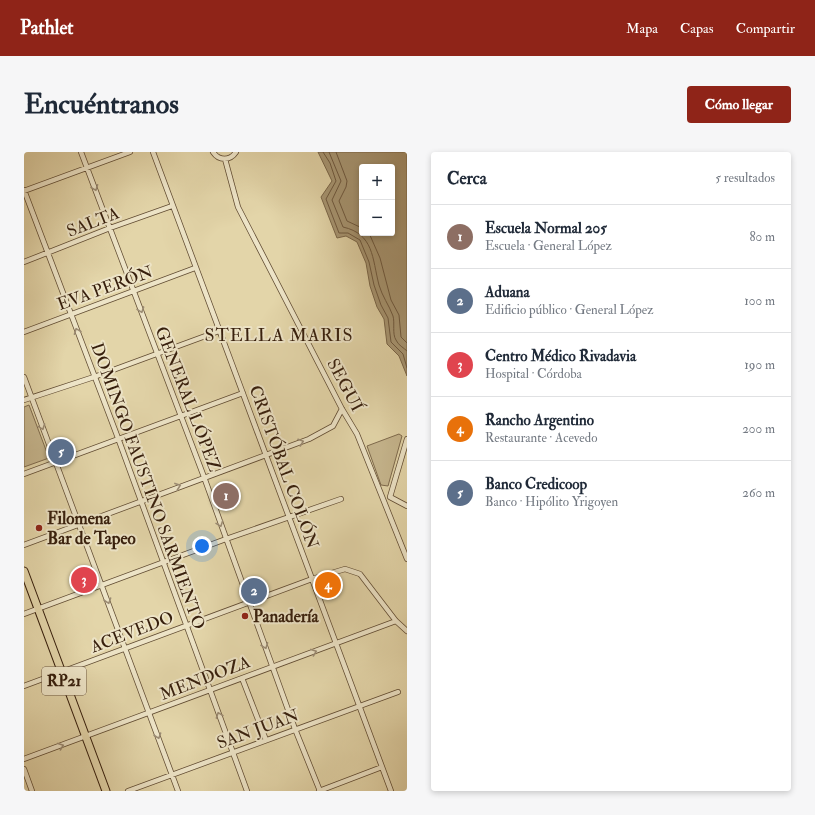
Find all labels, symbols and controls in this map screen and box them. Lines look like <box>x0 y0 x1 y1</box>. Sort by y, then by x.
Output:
text: Pathlet <box>20 16 74 40</box>
text: Mapa <box>626 20 658 37</box>
text: Capas <box>680 20 714 37</box>
text: Compartir <box>736 20 795 37</box>
button: Cómo llegar <box>687 86 791 123</box>
text: Encuéntranos <box>24 87 179 122</box>
map controls <box>359 164 395 236</box>
button: + <box>359 164 395 200</box>
text: Cerca <box>447 168 487 189</box>
text: 5 resultados <box>715 170 775 186</box>
one-way arrow <box>90 185 98 192</box>
button: − <box>359 200 395 236</box>
street label: SALTA <box>64 202 122 242</box>
text: Escuela Normal 205 <box>485 219 607 238</box>
text: 1 <box>458 229 462 245</box>
text: 80 m <box>749 229 775 245</box>
text: Escuela · General López <box>485 238 612 254</box>
street label: EVA PERÓN <box>54 260 157 315</box>
text: Aduana <box>485 283 530 302</box>
text: 2 <box>457 293 463 309</box>
text: 100 m <box>744 293 775 309</box>
text: Edificio público · General López <box>485 302 654 318</box>
one-way arrow <box>136 307 144 314</box>
street label: GENERAL LÓPEZ <box>151 323 226 475</box>
district label: STELLA MARIS <box>204 324 354 347</box>
one-way arrow <box>73 327 81 334</box>
street label: DOMINGO FAUSTINO SARMIENTO <box>86 340 210 632</box>
text: Centro Médico Rivadavia <box>485 347 636 366</box>
street label: SEGUÍ <box>322 354 369 416</box>
text: 3 <box>458 357 463 373</box>
text: 190 m <box>744 357 775 373</box>
text: Hospital · Córdoba <box>485 366 582 382</box>
street label: CRISTÓBAL COLÓN <box>245 382 325 552</box>
text: Rancho Argentino <box>485 411 594 430</box>
text: 4 <box>456 421 464 437</box>
text: 200 m <box>742 421 775 437</box>
one-way arrow <box>38 423 46 430</box>
text: Restaurante · Acevedo <box>485 430 597 446</box>
pin: 5 <box>48 437 74 467</box>
one-way arrow <box>297 438 304 447</box>
text: Banco Credicoop <box>485 475 587 494</box>
pin: 1 <box>213 481 239 511</box>
one-way arrow <box>175 483 182 491</box>
text: 5 <box>457 485 463 501</box>
text: 260 m <box>742 485 775 501</box>
text: Banco · Hipólito Yrigoyen <box>485 494 618 510</box>
place label: Filomena Bar de Tapeo <box>47 508 136 550</box>
one-way arrow <box>216 520 224 527</box>
marker: Filomena Bar de Tapeo <box>34 523 44 533</box>
your location <box>192 536 212 556</box>
pin: 3 <box>71 565 97 595</box>
pin: 4 <box>315 570 341 600</box>
pin: 2 <box>241 576 267 606</box>
one-way arrow <box>103 597 112 604</box>
place label: Panadería <box>253 606 320 627</box>
street label: ACEVEDO <box>87 607 176 658</box>
marker: Panadería <box>240 611 250 621</box>
one-way arrow <box>261 642 269 649</box>
one-way arrow <box>310 648 317 657</box>
street label: MENDOZA <box>157 651 253 705</box>
road number: RP21 <box>42 667 86 695</box>
street label: SAN JUAN <box>214 704 303 754</box>
one-way arrow <box>216 712 224 719</box>
one-way arrow <box>153 732 162 739</box>
one-way arrow <box>57 743 64 751</box>

